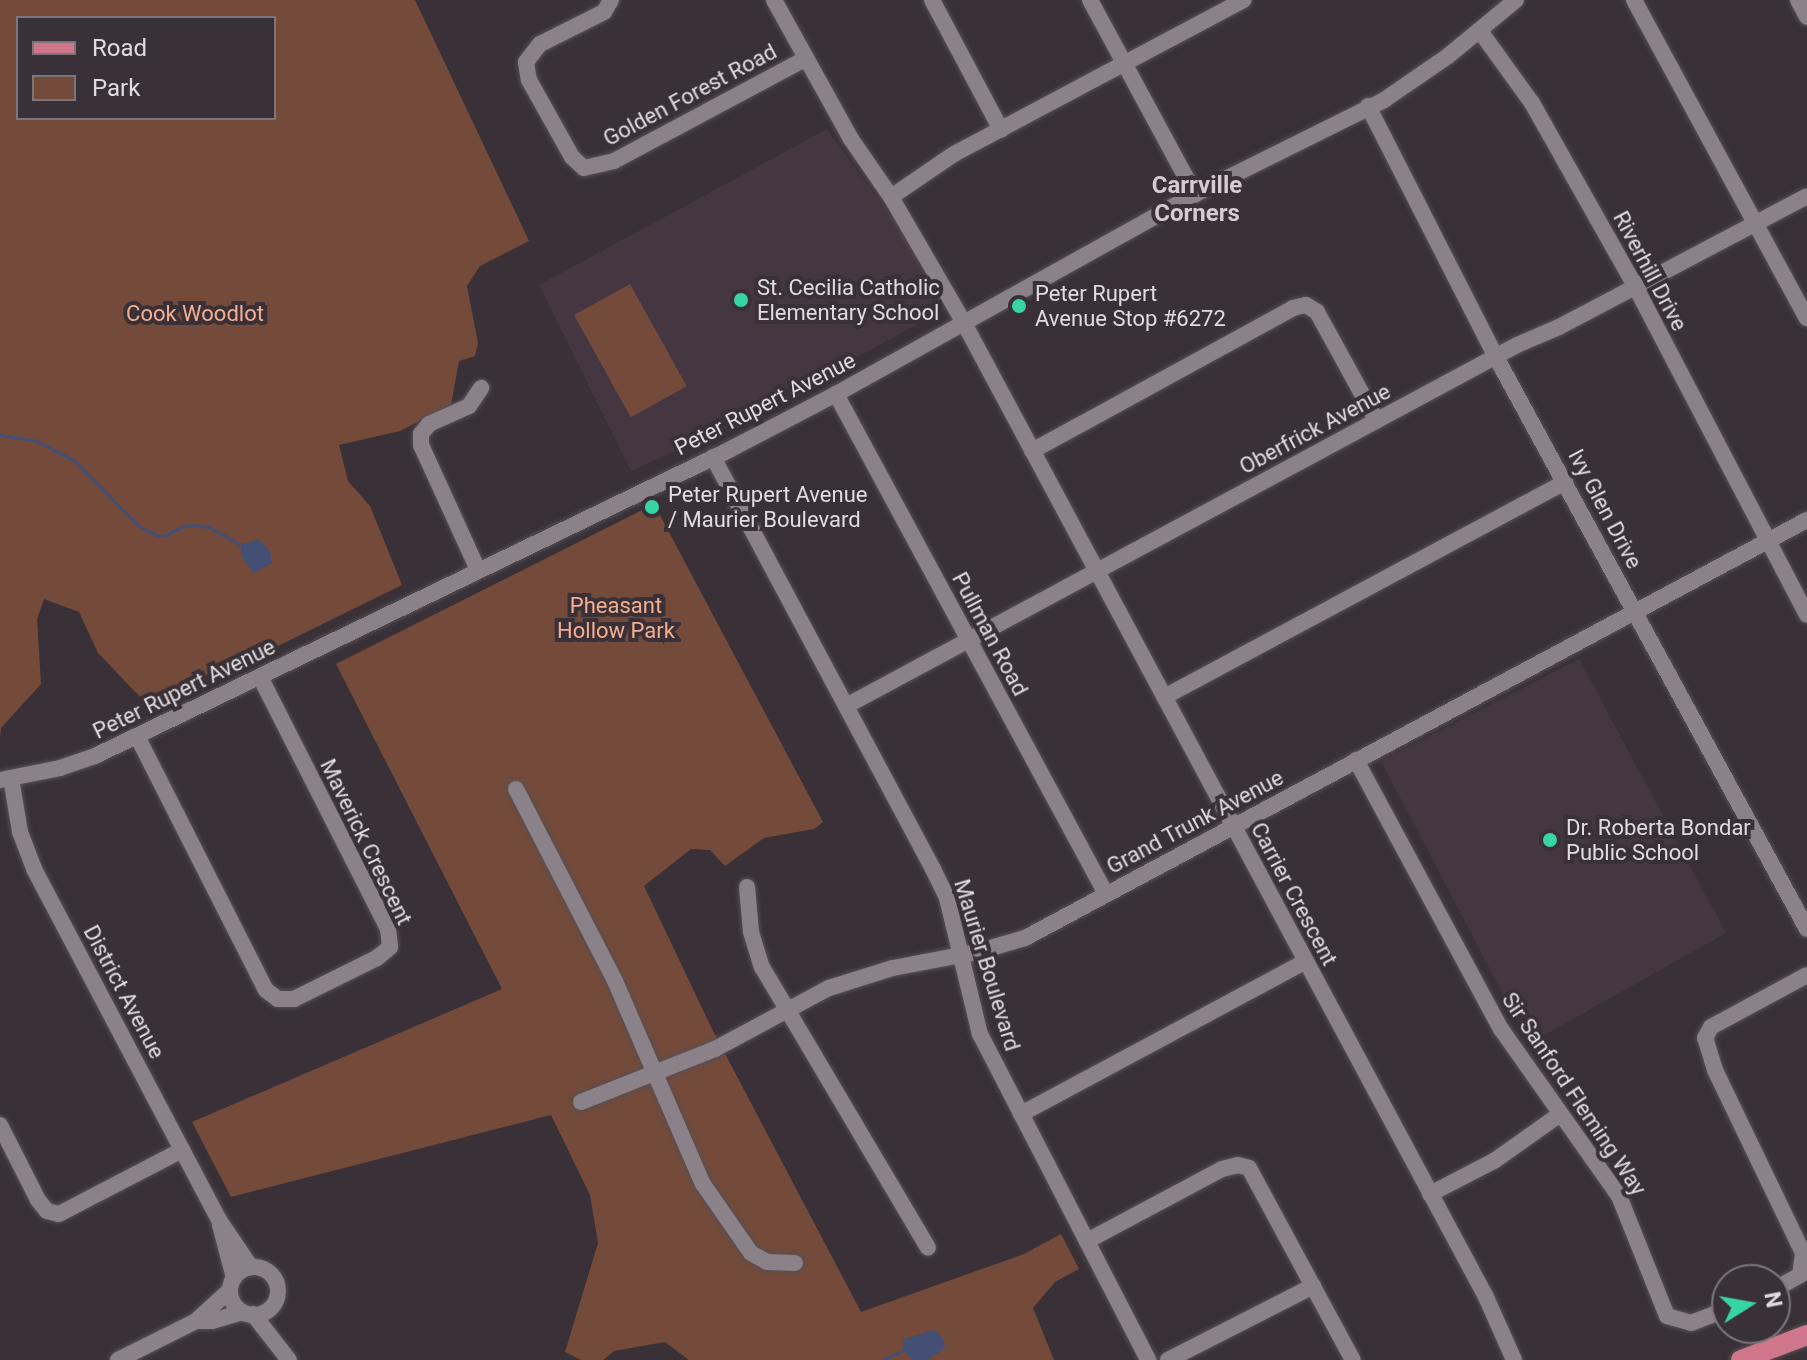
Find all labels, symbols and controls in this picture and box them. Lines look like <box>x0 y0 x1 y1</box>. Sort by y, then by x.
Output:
legend <box>16 16 276 120</box>
text: Road <box>92 34 147 62</box>
street label: Golden Forest Road <box>599 38 781 152</box>
text: Park <box>92 74 140 102</box>
district label: Carrville Corners <box>1152 172 1242 228</box>
street label: Riverhill Drive <box>1607 207 1693 335</box>
place label: St. Cecilia Catholic Elementary School <box>757 274 940 326</box>
place label: Peter Rupert Avenue Stop #6272 <box>1035 280 1226 332</box>
marker: St. Cecilia Catholic Elementary School <box>732 291 750 309</box>
marker: Peter Rupert Avenue Stop #6272 <box>1010 297 1028 315</box>
park label: Cook Woodlot <box>126 301 264 327</box>
street label: Peter Rupert Avenue <box>670 347 860 461</box>
street label: Oberfrick Avenue <box>1235 378 1395 480</box>
street label: Ivy Glen Drive <box>1562 445 1648 573</box>
place label: Peter Rupert Avenue / Maurier Boulevard <box>668 481 867 532</box>
marker: Peter Rupert Avenue / Maurier Boulevard <box>643 498 661 516</box>
street label: Pullman Road <box>946 568 1034 700</box>
park label: Pheasant Hollow Park <box>557 592 675 644</box>
street label: Peter Rupert Avenue <box>89 633 279 745</box>
street label: Maverick Crescent <box>314 755 418 929</box>
street label: Grand Trunk Avenue <box>1102 764 1288 880</box>
place label: Dr. Roberta Bondar Public School <box>1566 814 1751 866</box>
street label: Carrier Crescent <box>1245 818 1343 970</box>
marker: Dr. Roberta Bondar Public School <box>1541 831 1559 849</box>
street label: Maurier Boulevard <box>948 876 1026 1054</box>
street label: District Avenue <box>78 921 170 1063</box>
street label: Sir Sanford Fleming Way <box>1496 988 1652 1200</box>
north arrow <box>1711 1264 1791 1344</box>
text: N <box>1759 1290 1787 1310</box>

